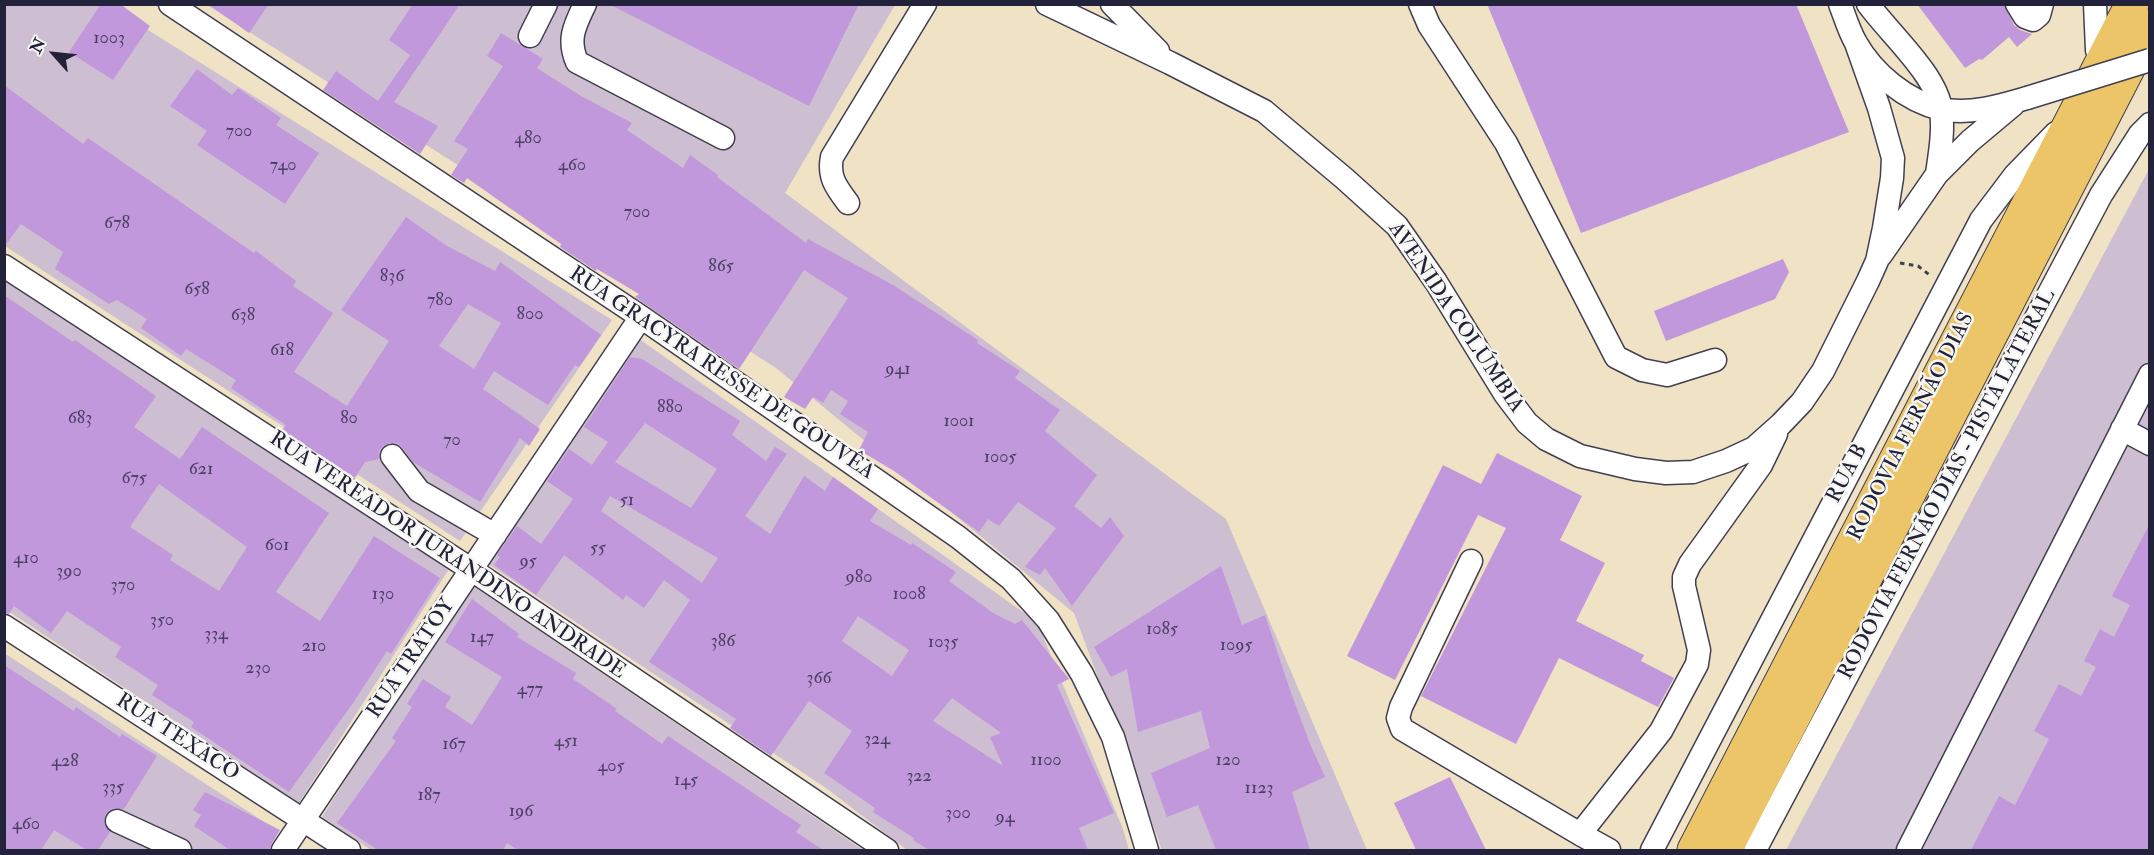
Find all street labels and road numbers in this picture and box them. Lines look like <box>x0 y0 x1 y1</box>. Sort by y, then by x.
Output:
street label: AVENIDA COLÚMBIA <box>1382 218 1528 418</box>
street label: RUA GRACYRA RESSE DE GOUVÊA <box>564 262 878 486</box>
street label: RODOVIA FERNÃO DIAS - PISTA LATERAL <box>1834 286 2062 684</box>
street label: RODOVIA FERNÃO DIAS <box>1843 309 1981 545</box>
street label: RUA VEREADOR JURANDINO ANDRADE <box>264 427 630 685</box>
street label: RUA B <box>1822 440 1874 508</box>
street label: RUA TRATOY <box>363 594 461 724</box>
street label: RUA TEXACO <box>111 689 243 787</box>

